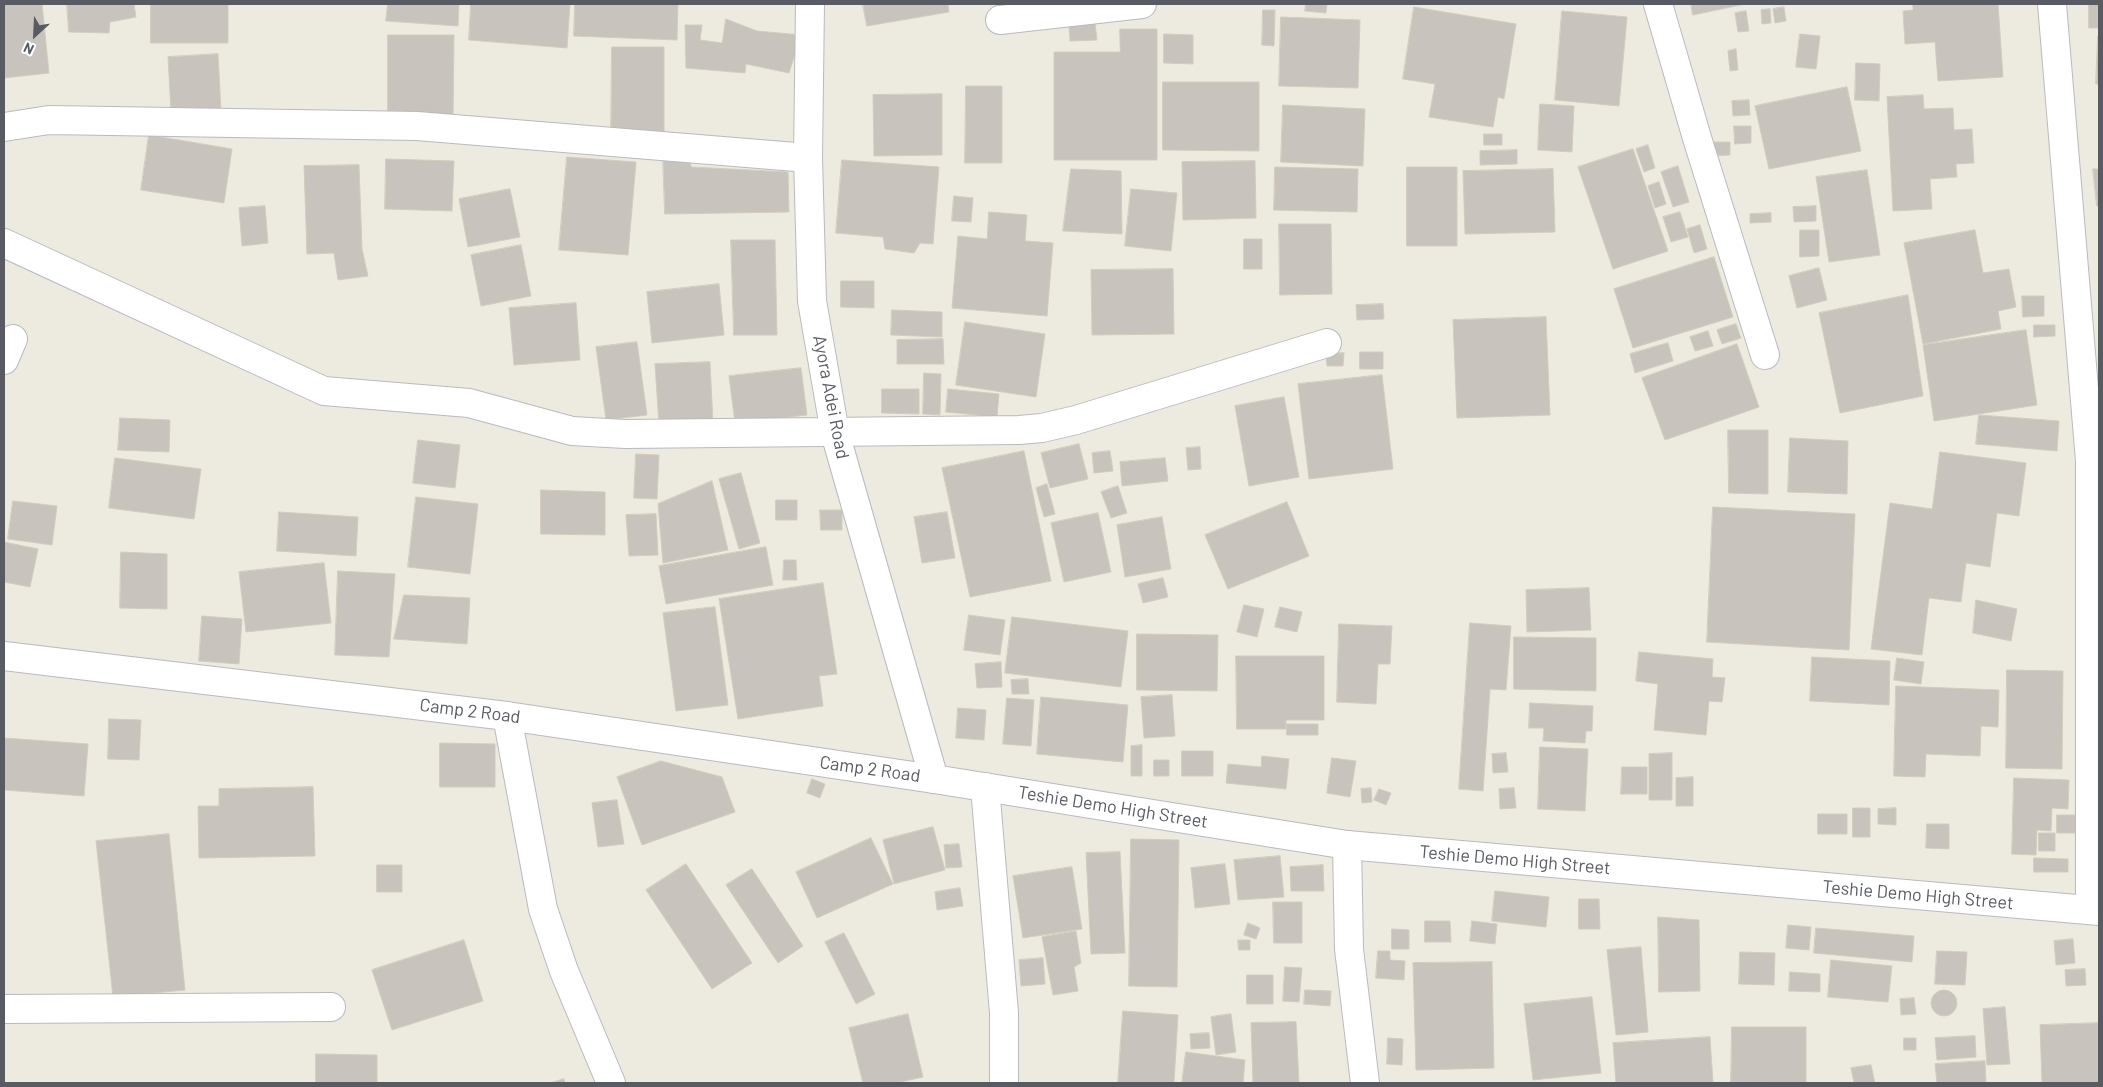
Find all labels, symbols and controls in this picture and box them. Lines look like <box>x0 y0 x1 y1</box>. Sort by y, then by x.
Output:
north arrow <box>10 10 60 60</box>
text: N <box>21 39 36 59</box>
street label: Ayora Adei Road <box>808 333 854 461</box>
street label: Camp 2 Road <box>418 694 522 728</box>
street label: Camp 2 Road <box>818 751 922 787</box>
street label: Teshie Demo High Street <box>1017 781 1209 833</box>
street label: Teshie Demo High Street <box>1418 841 1612 879</box>
street label: Teshie Demo High Street <box>1821 876 2015 914</box>

